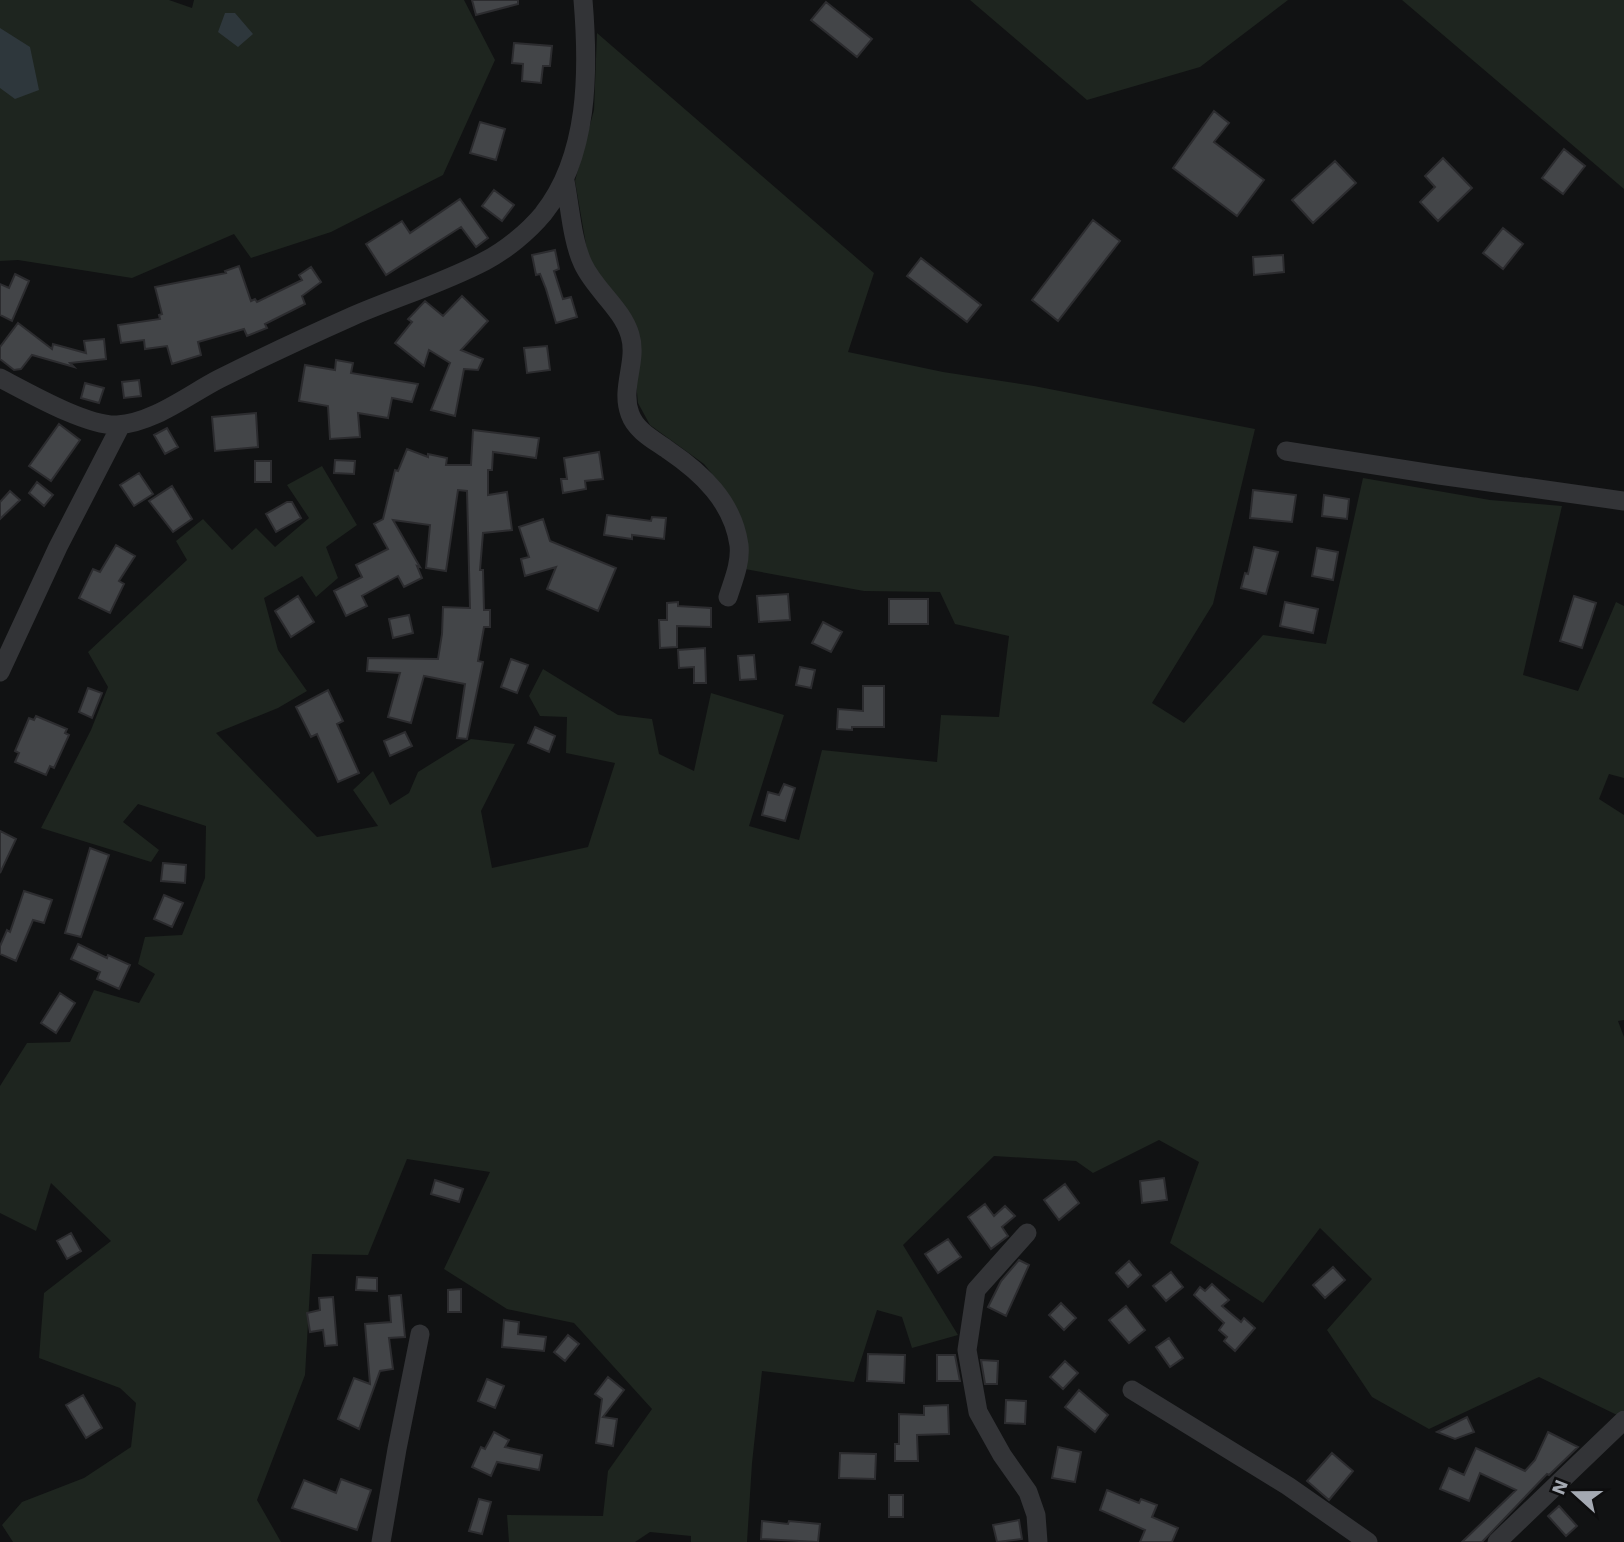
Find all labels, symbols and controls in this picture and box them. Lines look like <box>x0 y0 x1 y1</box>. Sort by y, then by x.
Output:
north arrow <box>1540 1458 1610 1528</box>
text: N <box>1546 1476 1573 1498</box>

